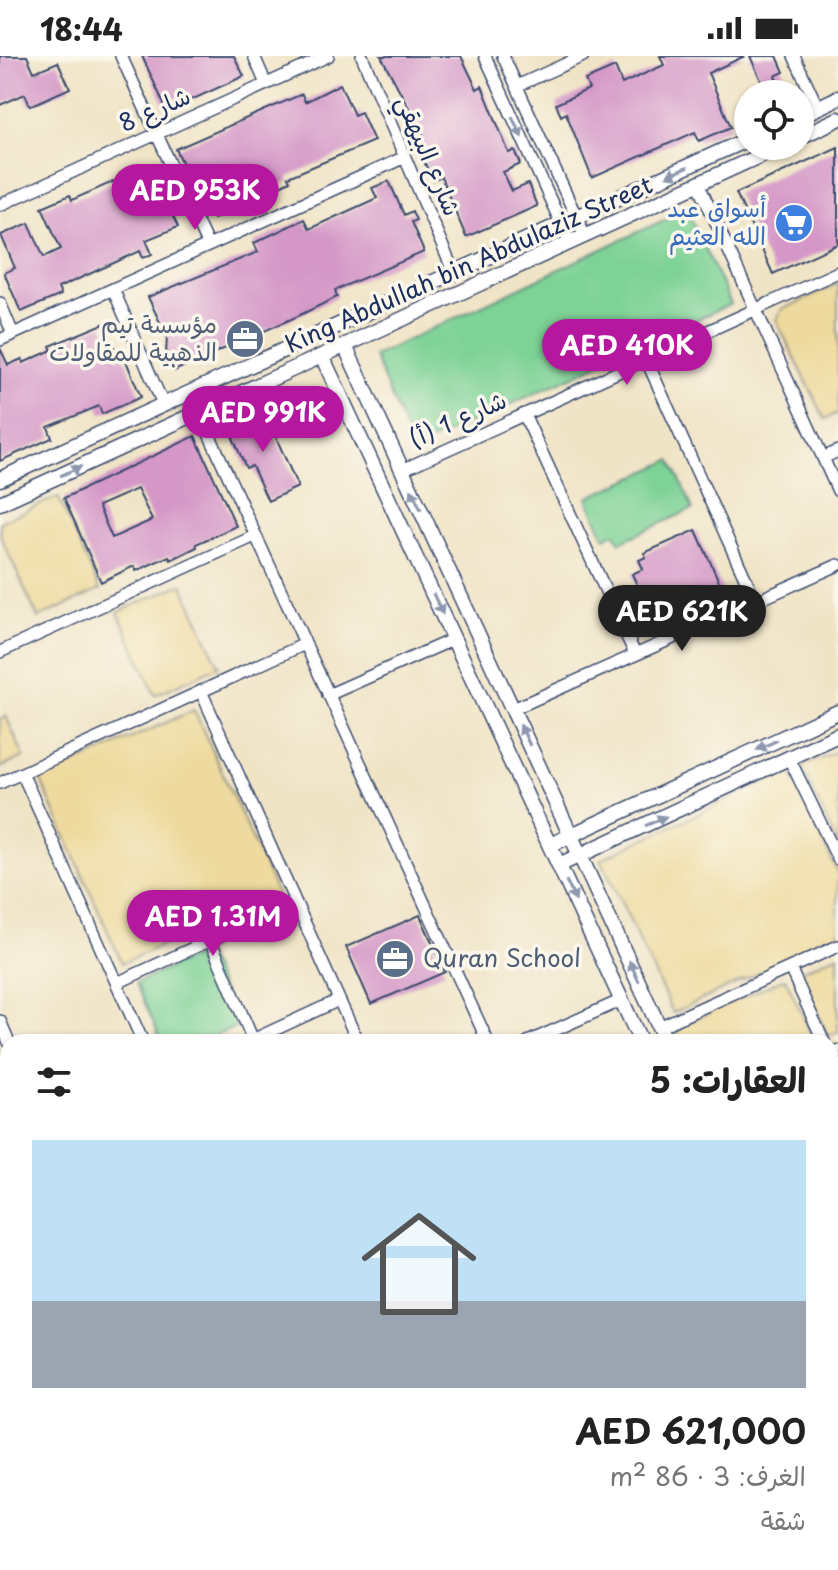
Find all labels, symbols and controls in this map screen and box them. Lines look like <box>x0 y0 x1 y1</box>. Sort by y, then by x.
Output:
text: 18:44 <box>40 6 123 51</box>
street label: شارع 8 <box>113 77 196 141</box>
map controls <box>734 80 814 160</box>
button: locate <box>734 80 814 160</box>
street label: شارع البيهقي <box>384 89 471 223</box>
one-way arrow <box>510 115 524 139</box>
pin: AED 953K <box>112 164 278 232</box>
one-way arrow <box>665 165 689 178</box>
street label: King Abdullah bin Abdulaziz Street <box>279 166 658 361</box>
text: AED 953K <box>130 170 260 209</box>
place label: أسواق عبد الله العثيم <box>667 189 766 255</box>
supermarket icon: أسواق عبد الله العثيم <box>773 202 815 244</box>
place label: مؤسسة تيم الذهبية للمقاولات <box>49 305 217 369</box>
office icon: مؤسسة تيم الذهبية للمقاولات <box>224 318 266 360</box>
pin: AED 410K <box>544 319 710 387</box>
text: AED 410K <box>560 325 694 364</box>
street label: شارع 1 (أ) <box>403 381 512 457</box>
pin: AED 991K <box>180 386 346 454</box>
text: AED 991K <box>200 392 326 431</box>
one-way arrow <box>59 464 83 478</box>
one-way arrow <box>409 487 422 511</box>
pin: AED 621K <box>599 585 765 653</box>
text: AED 621K <box>616 591 748 630</box>
one-way arrow <box>431 593 445 616</box>
one-way arrow <box>518 723 531 747</box>
one-way arrow <box>755 738 779 752</box>
one-way arrow <box>644 814 667 828</box>
one-way arrow <box>564 879 578 903</box>
pin: AED 1.31M <box>121 890 305 958</box>
text: AED 1.31M <box>145 896 281 935</box>
office icon: Quran School <box>374 938 416 980</box>
place label: Quran School <box>423 939 581 975</box>
one-way arrow <box>627 959 640 983</box>
text: العقارات: 5 <box>649 1053 806 1105</box>
icon: filters <box>32 1060 76 1104</box>
icon: home <box>347 1192 491 1336</box>
text: AED 621,000 <box>576 1404 806 1456</box>
text: الغرف: 3 · 86 m² <box>609 1456 806 1495</box>
text: شقة <box>761 1500 806 1539</box>

